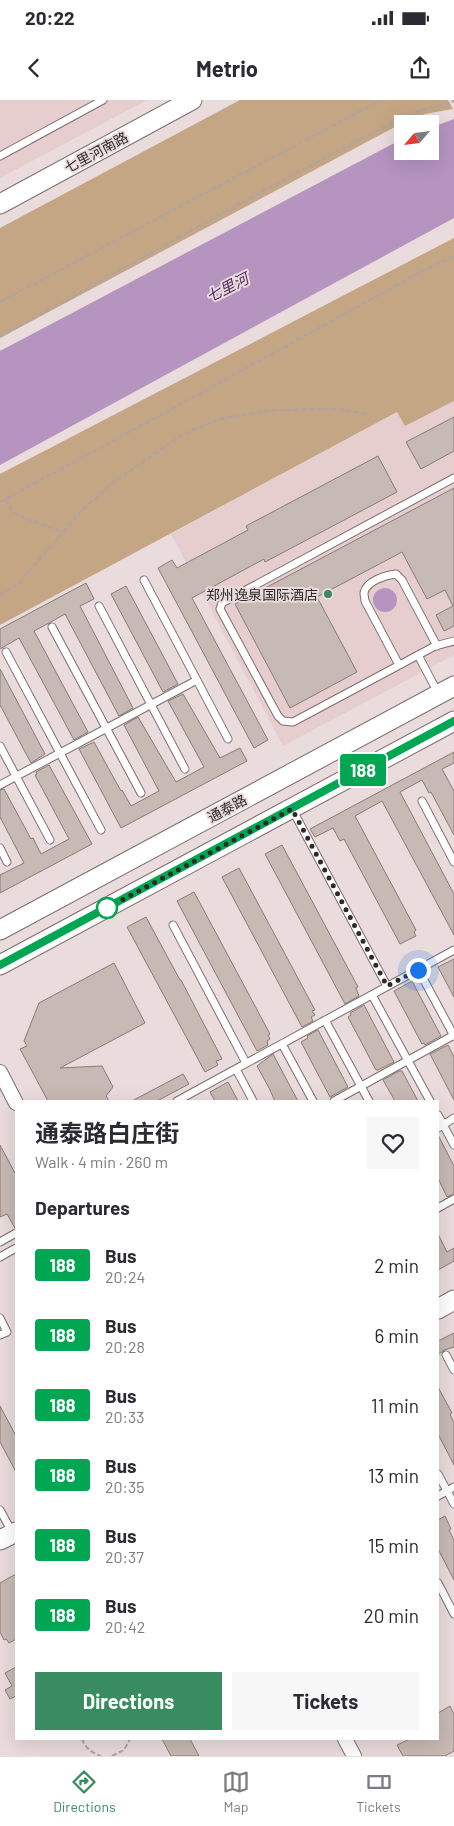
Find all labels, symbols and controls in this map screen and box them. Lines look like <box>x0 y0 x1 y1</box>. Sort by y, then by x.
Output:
text: 20:22 <box>25 6 75 29</box>
icon: back <box>20 54 48 82</box>
icon: share <box>406 54 434 82</box>
text: Metrio <box>196 55 258 81</box>
north arrow <box>394 115 439 160</box>
map controls <box>394 115 439 160</box>
street label: 七里河南路 <box>61 128 131 176</box>
water label: 七里河 <box>203 267 254 305</box>
place label: 郑州逸泉国际酒店 <box>206 586 318 603</box>
marker: 郑州逸泉国际酒店 <box>322 588 334 600</box>
line badge: 188 <box>334 754 392 786</box>
text: 188 <box>350 759 376 781</box>
street label: 通泰路 <box>204 791 250 825</box>
unlabelled marker <box>96 897 118 919</box>
your location <box>406 958 431 983</box>
button: heart <box>367 1117 419 1169</box>
text: 通泰路白庄街 <box>35 1118 179 1147</box>
text: Walk · 4 min · 260 m <box>35 1152 168 1171</box>
text: Departures <box>35 1196 130 1219</box>
text: Bus <box>105 1244 137 1267</box>
text: 188 <box>50 1254 75 1276</box>
text: 2 min <box>374 1254 419 1277</box>
text: 20:24 <box>105 1267 145 1286</box>
text: Bus <box>105 1314 137 1337</box>
text: 188 <box>50 1324 75 1346</box>
text: 6 min <box>375 1324 419 1347</box>
text: 20:28 <box>105 1337 145 1356</box>
text: Bus <box>105 1384 137 1407</box>
text: 188 <box>50 1394 75 1416</box>
text: 11 min <box>371 1394 419 1417</box>
text: 20:33 <box>105 1407 145 1426</box>
text: Bus <box>105 1454 137 1477</box>
text: 188 <box>50 1464 75 1486</box>
text: 13 min <box>368 1464 419 1487</box>
text: 20:35 <box>105 1477 145 1496</box>
text: Bus <box>105 1524 137 1547</box>
text: 188 <box>50 1534 75 1556</box>
text: 15 min <box>368 1534 419 1557</box>
text: 20:37 <box>105 1547 144 1566</box>
text: Bus <box>105 1594 137 1617</box>
text: 188 <box>50 1604 75 1626</box>
text: 20 min <box>363 1604 419 1627</box>
text: 20:42 <box>105 1617 145 1636</box>
button: Directions <box>35 1672 222 1730</box>
button: Tickets <box>232 1672 419 1730</box>
tab: Directions <box>53 1768 116 1815</box>
tab: Map <box>222 1768 250 1815</box>
tab: Tickets <box>356 1768 401 1815</box>

